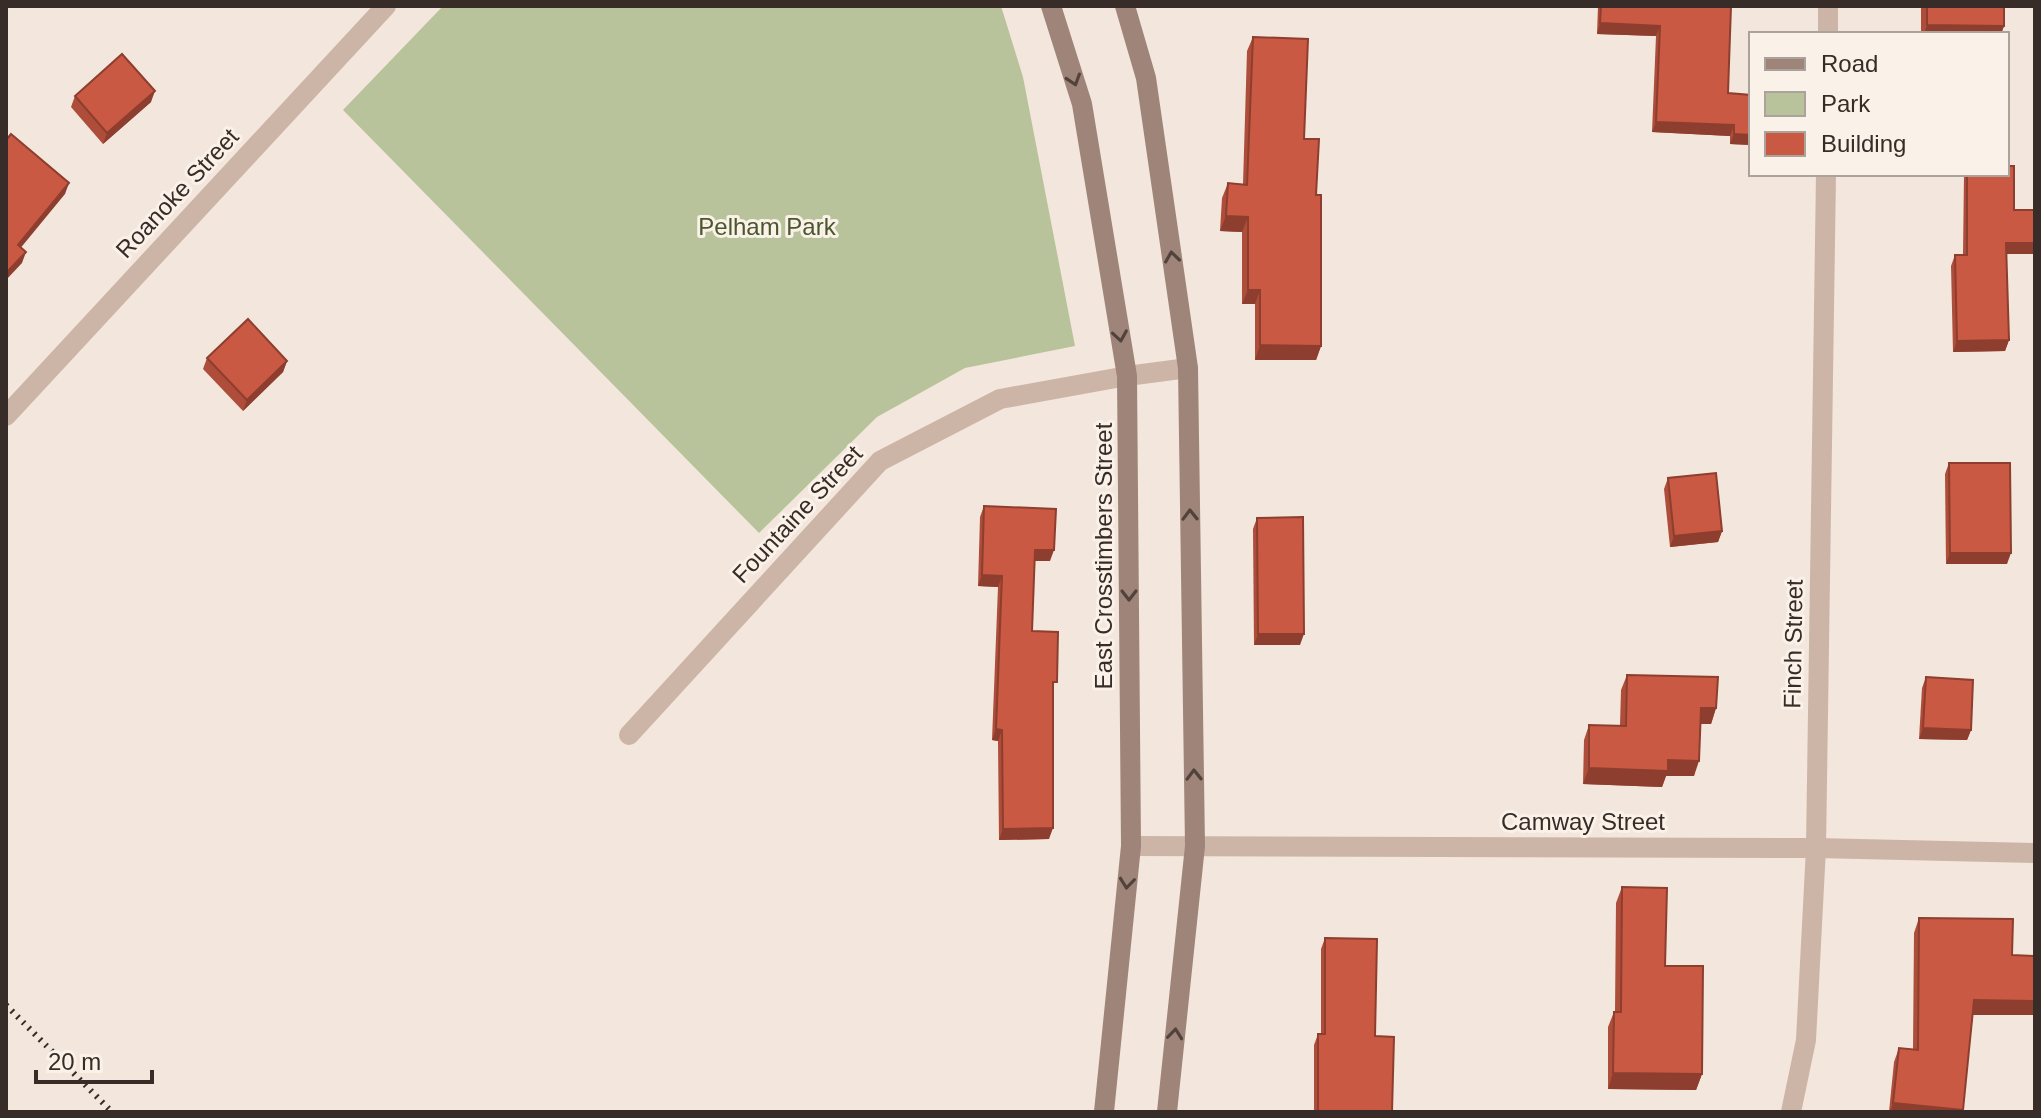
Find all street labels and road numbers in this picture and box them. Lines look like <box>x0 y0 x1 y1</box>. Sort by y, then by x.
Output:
street label: Roanoke Street <box>110 123 244 263</box>
street label: East Crosstimbers Street <box>1090 422 1117 689</box>
street label: Fountaine Street <box>727 440 868 588</box>
street label: Finch Street <box>1778 579 1808 709</box>
street label: Camway Street <box>1501 808 1665 835</box>

